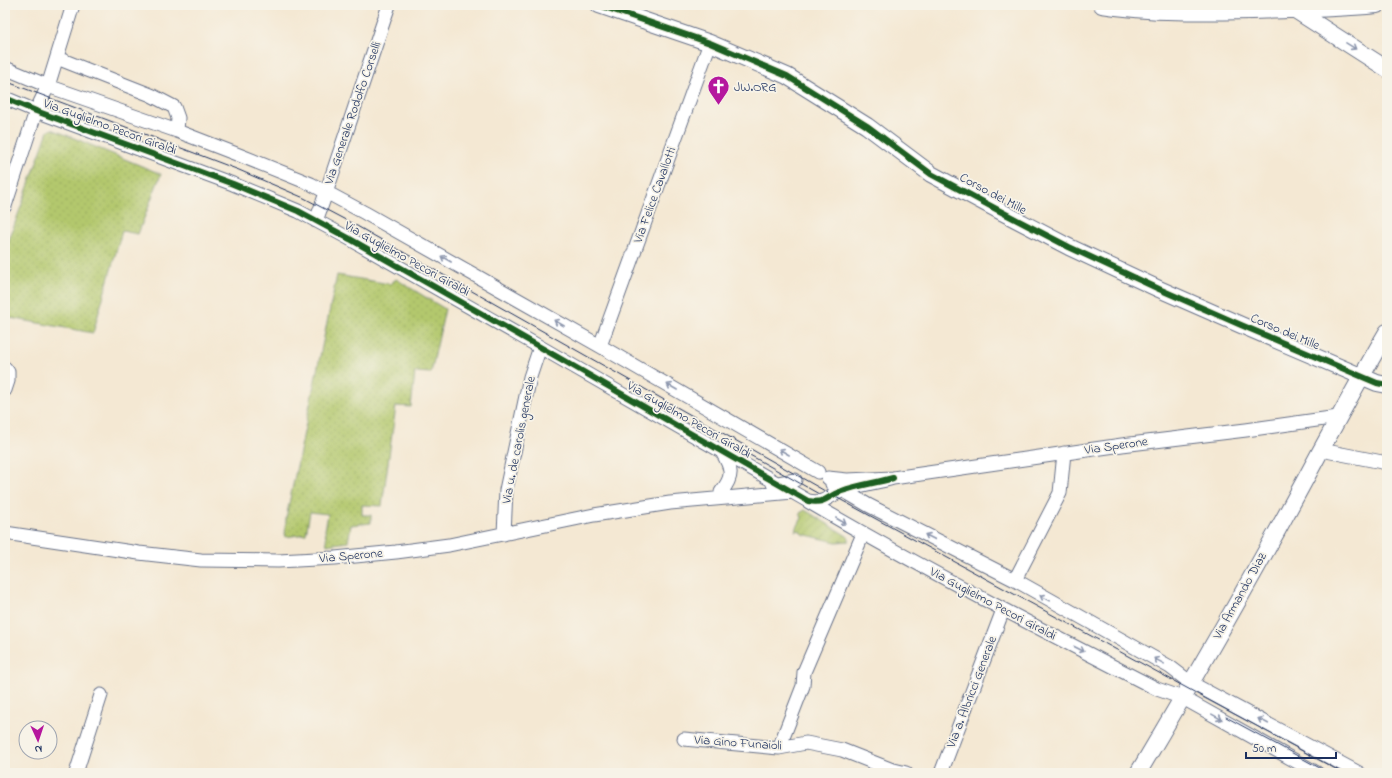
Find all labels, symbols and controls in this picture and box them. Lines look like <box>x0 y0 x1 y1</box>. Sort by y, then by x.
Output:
street label: Via Generale Rodolfo Corselli <box>319 39 386 188</box>
one-way arrow <box>1345 43 1357 51</box>
church icon: JW.ORG <box>706 74 732 107</box>
place label: JW.ORG <box>734 78 776 97</box>
street label: Via Guglielmo Pecori Giraldi <box>39 94 179 161</box>
street label: Via Felice Cavallotti <box>628 144 681 247</box>
street label: Corso dei Mille <box>956 168 1030 220</box>
street label: Via Guglielmo Pecori Giraldi <box>339 216 473 302</box>
one-way arrow <box>440 254 452 262</box>
street label: Corso dei Mille <box>1247 309 1323 355</box>
one-way arrow <box>553 318 565 326</box>
street label: Via u. de carolis generale <box>497 374 542 507</box>
street label: Via Guglielmo Pecori Giraldi <box>622 376 755 464</box>
one-way arrow <box>666 383 678 391</box>
street label: Via Sperone <box>1082 432 1149 460</box>
one-way arrow <box>778 448 790 456</box>
one-way arrow <box>835 517 847 525</box>
one-way arrow <box>925 533 937 540</box>
street label: Via Sperone <box>317 544 384 568</box>
street label: Via Armando Diaz <box>1208 549 1272 644</box>
street label: Via Guglielmo Pecori Giraldi <box>925 562 1060 646</box>
one-way arrow <box>1040 593 1052 601</box>
street label: Via a. Albricci Generale <box>942 633 1002 751</box>
one-way arrow <box>1073 646 1085 653</box>
one-way arrow <box>1153 657 1165 665</box>
one-way arrow <box>1211 713 1223 721</box>
one-way arrow <box>1257 717 1269 725</box>
north arrow <box>18 720 58 760</box>
street label: Via Gino Funaioli <box>693 730 782 756</box>
scale bar <box>1246 734 1336 760</box>
text: 50 m <box>1252 740 1276 758</box>
text: N <box>34 741 43 757</box>

